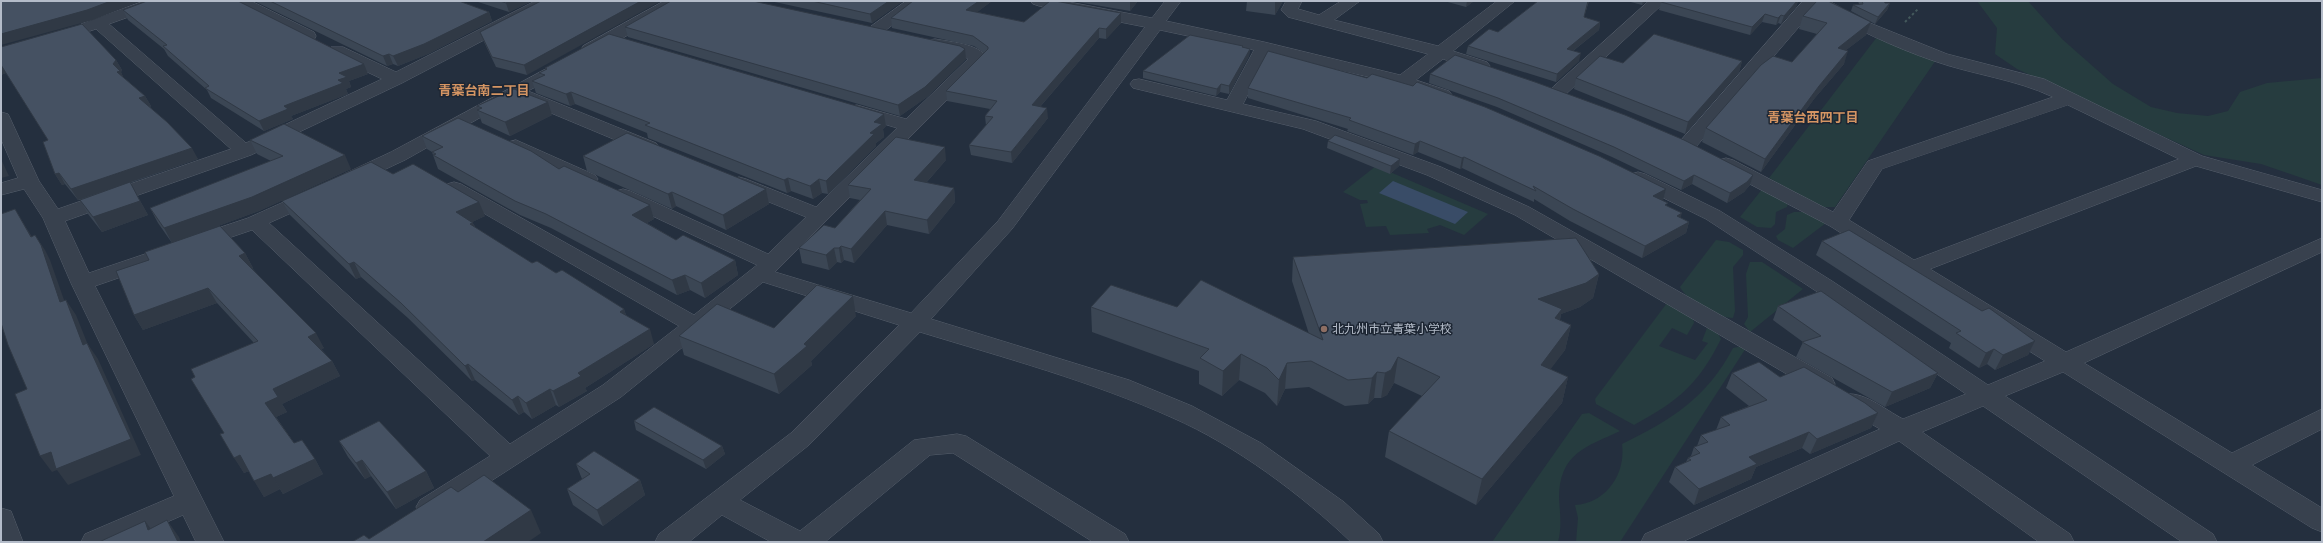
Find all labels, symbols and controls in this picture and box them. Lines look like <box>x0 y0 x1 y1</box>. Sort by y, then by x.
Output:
district label: 青葉台南二丁目 <box>438 83 530 98</box>
district label: 青葉台西四丁目 <box>1767 110 1859 125</box>
place label: 北九州市立青葉小学校 <box>1332 322 1452 336</box>
marker: 北九州市立青葉小学校 <box>1319 324 1329 334</box>

